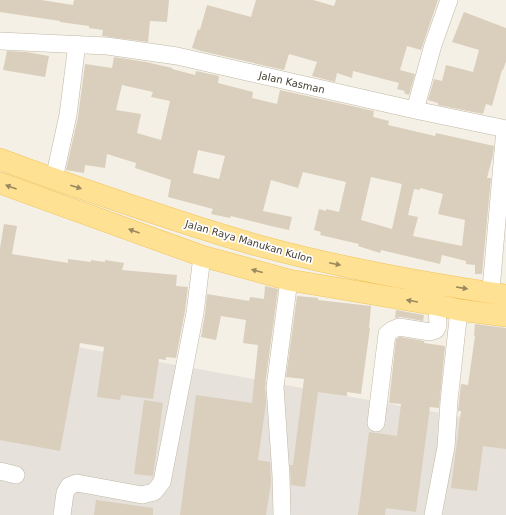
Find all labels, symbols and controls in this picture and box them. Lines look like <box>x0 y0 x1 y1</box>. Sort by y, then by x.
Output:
street label: Jalan Kasman <box>257 69 326 95</box>
one-way arrow <box>5 184 17 190</box>
one-way arrow <box>71 184 83 190</box>
street label: Jalan Raya Manukan Kulon <box>183 218 314 265</box>
one-way arrow <box>127 228 139 234</box>
one-way arrow <box>328 261 341 267</box>
one-way arrow <box>251 268 263 274</box>
one-way arrow <box>456 285 468 291</box>
one-way arrow <box>406 298 418 304</box>

